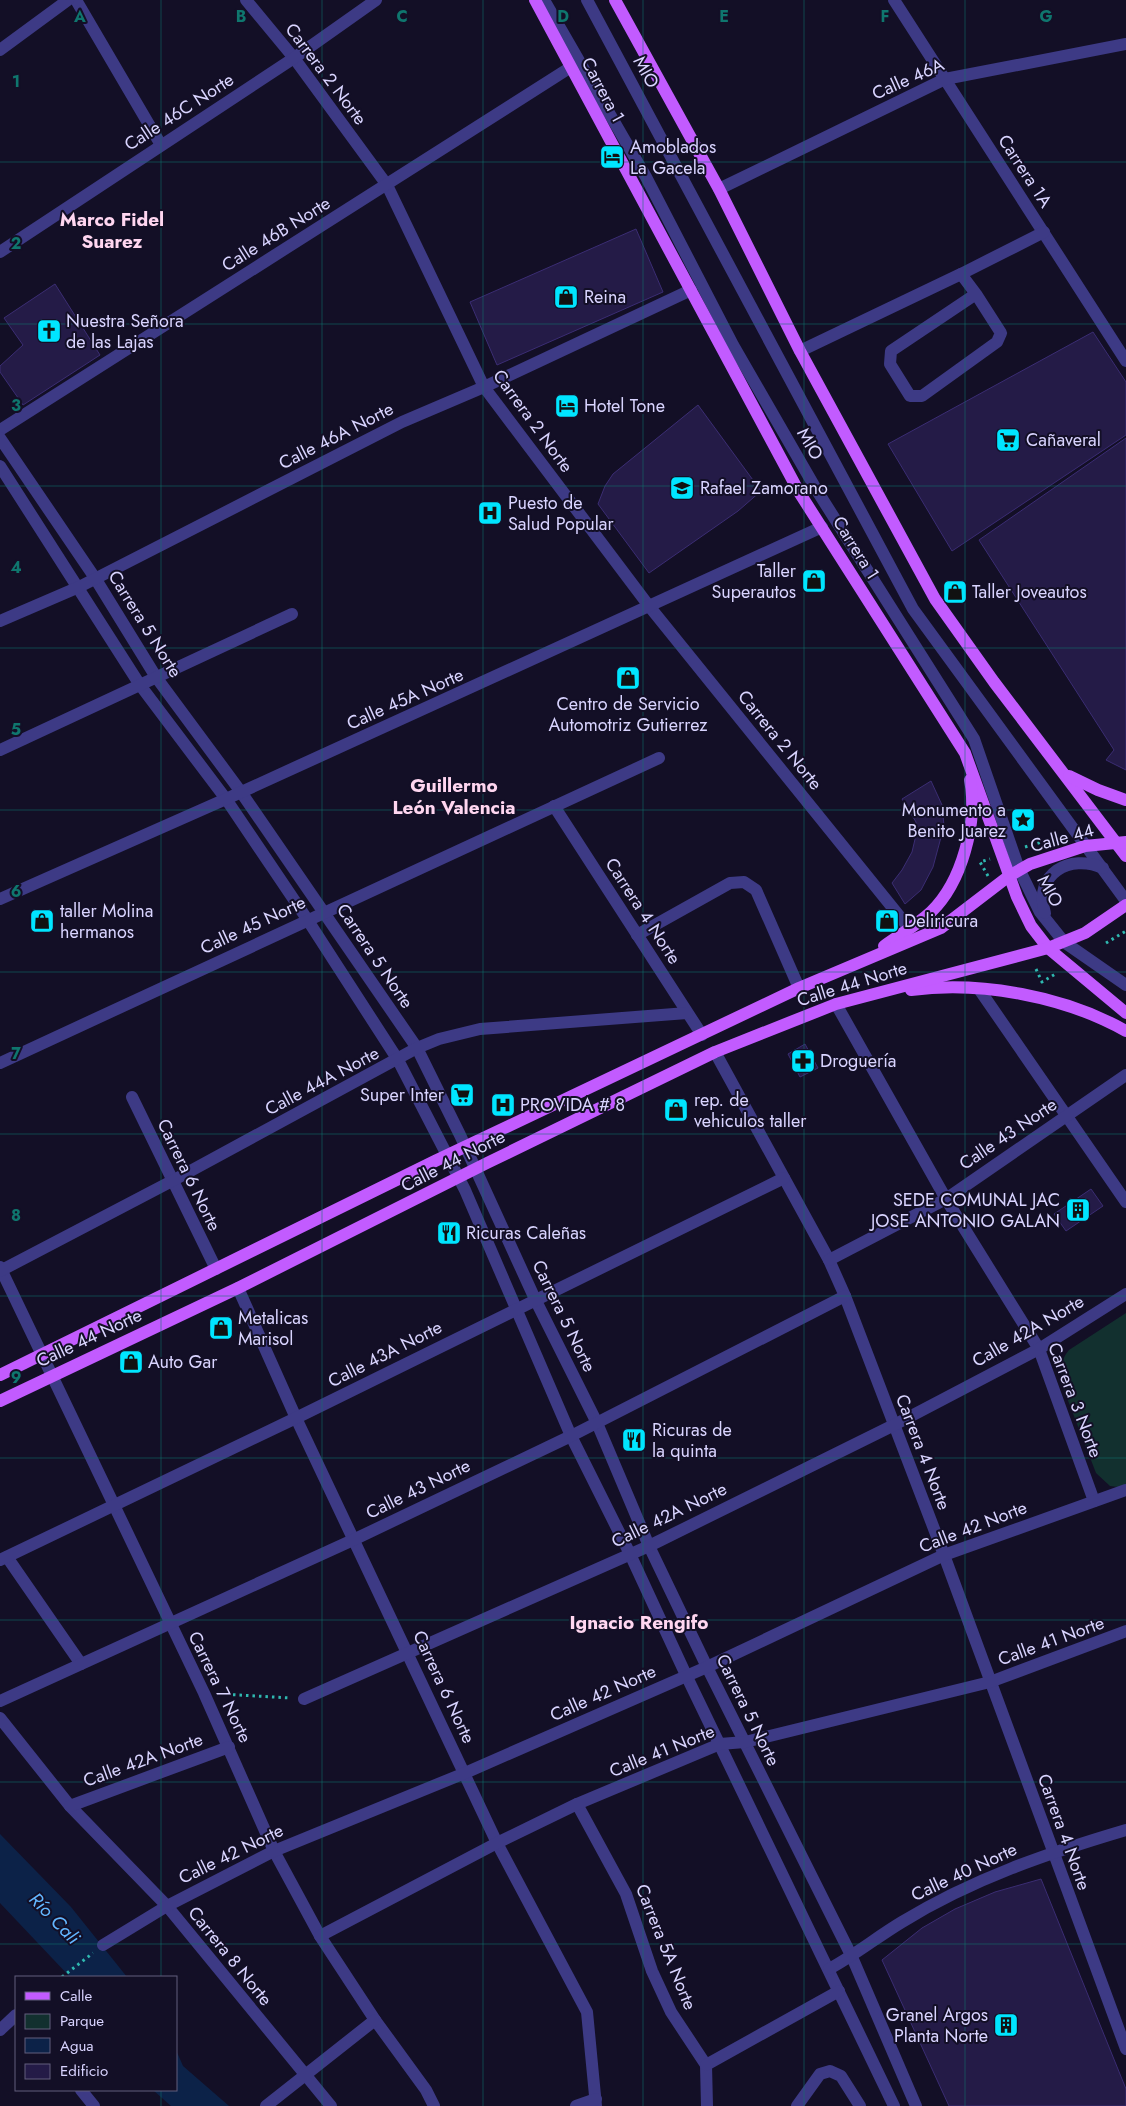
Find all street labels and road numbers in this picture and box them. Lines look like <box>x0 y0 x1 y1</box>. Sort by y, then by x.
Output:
street label: Carrera 2 Norte <box>279 18 373 130</box>
street label: MIO <box>627 51 665 93</box>
street label: Calle 46A <box>868 51 948 106</box>
street label: Carrera 1 <box>575 53 631 127</box>
street label: Calle 46C Norte <box>119 67 239 157</box>
street label: Carrera 1A <box>992 129 1058 213</box>
street label: Calle 46B Norte <box>217 190 335 278</box>
street label: Carrera 2 Norte <box>487 364 579 478</box>
street label: Calle 46A Norte <box>274 396 398 476</box>
street label: MIO <box>790 423 830 465</box>
street label: Carrera 1 <box>826 511 886 585</box>
street label: Carrera 5 Norte <box>102 566 188 682</box>
street label: Calle 45A Norte <box>342 662 468 736</box>
street label: Carrera 2 Norte <box>732 685 828 795</box>
street label: Calle 44 <box>1027 817 1097 859</box>
street label: Carrera 4 Norte <box>599 853 687 969</box>
street label: MIO <box>1031 870 1069 912</box>
street label: Calle 45 Norte <box>196 889 310 961</box>
street label: Carrera 5 Norte <box>330 898 420 1014</box>
street label: Calle 44 Norte <box>794 955 910 1013</box>
street label: Calle 44A Norte <box>260 1040 384 1122</box>
street label: Calle 43 Norte <box>954 1092 1062 1176</box>
street label: Carrera 6 Norte <box>151 1115 227 1235</box>
street label: Calle 44 Norte <box>396 1124 510 1198</box>
street label: Carrera 5 Norte <box>526 1256 602 1376</box>
street label: Calle 42A Norte <box>967 1288 1089 1374</box>
street label: Calle 44 Norte <box>32 1302 146 1374</box>
street label: Calle 43A Norte <box>323 1314 447 1394</box>
street label: Carrera 3 Norte <box>1041 1339 1109 1461</box>
street label: Carrera 4 Norte <box>889 1390 957 1514</box>
street label: Calle 43 Norte <box>361 1453 475 1525</box>
street label: Calle 42A Norte <box>607 1476 731 1554</box>
street label: Calle 42 Norte <box>915 1495 1031 1559</box>
street label: Calle 41 Norte <box>994 1610 1108 1672</box>
street label: Carrera 6 Norte <box>406 1626 482 1748</box>
street label: Carrera 7 Norte <box>182 1627 258 1747</box>
street label: Carrera 5 Norte <box>710 1650 786 1770</box>
street label: Calle 42 Norte <box>546 1658 660 1728</box>
street label: Calle 41 Norte <box>605 1718 719 1784</box>
street label: Calle 42A Norte <box>80 1726 206 1794</box>
street label: Carrera 4 Norte <box>1031 1770 1097 1894</box>
street label: Calle 42 Norte <box>174 1817 288 1891</box>
street label: Calle 40 Norte <box>907 1836 1021 1908</box>
street label: Carrera 5A Norte <box>629 1880 703 2014</box>
street label: Carrera 8 Norte <box>182 1901 278 2011</box>

